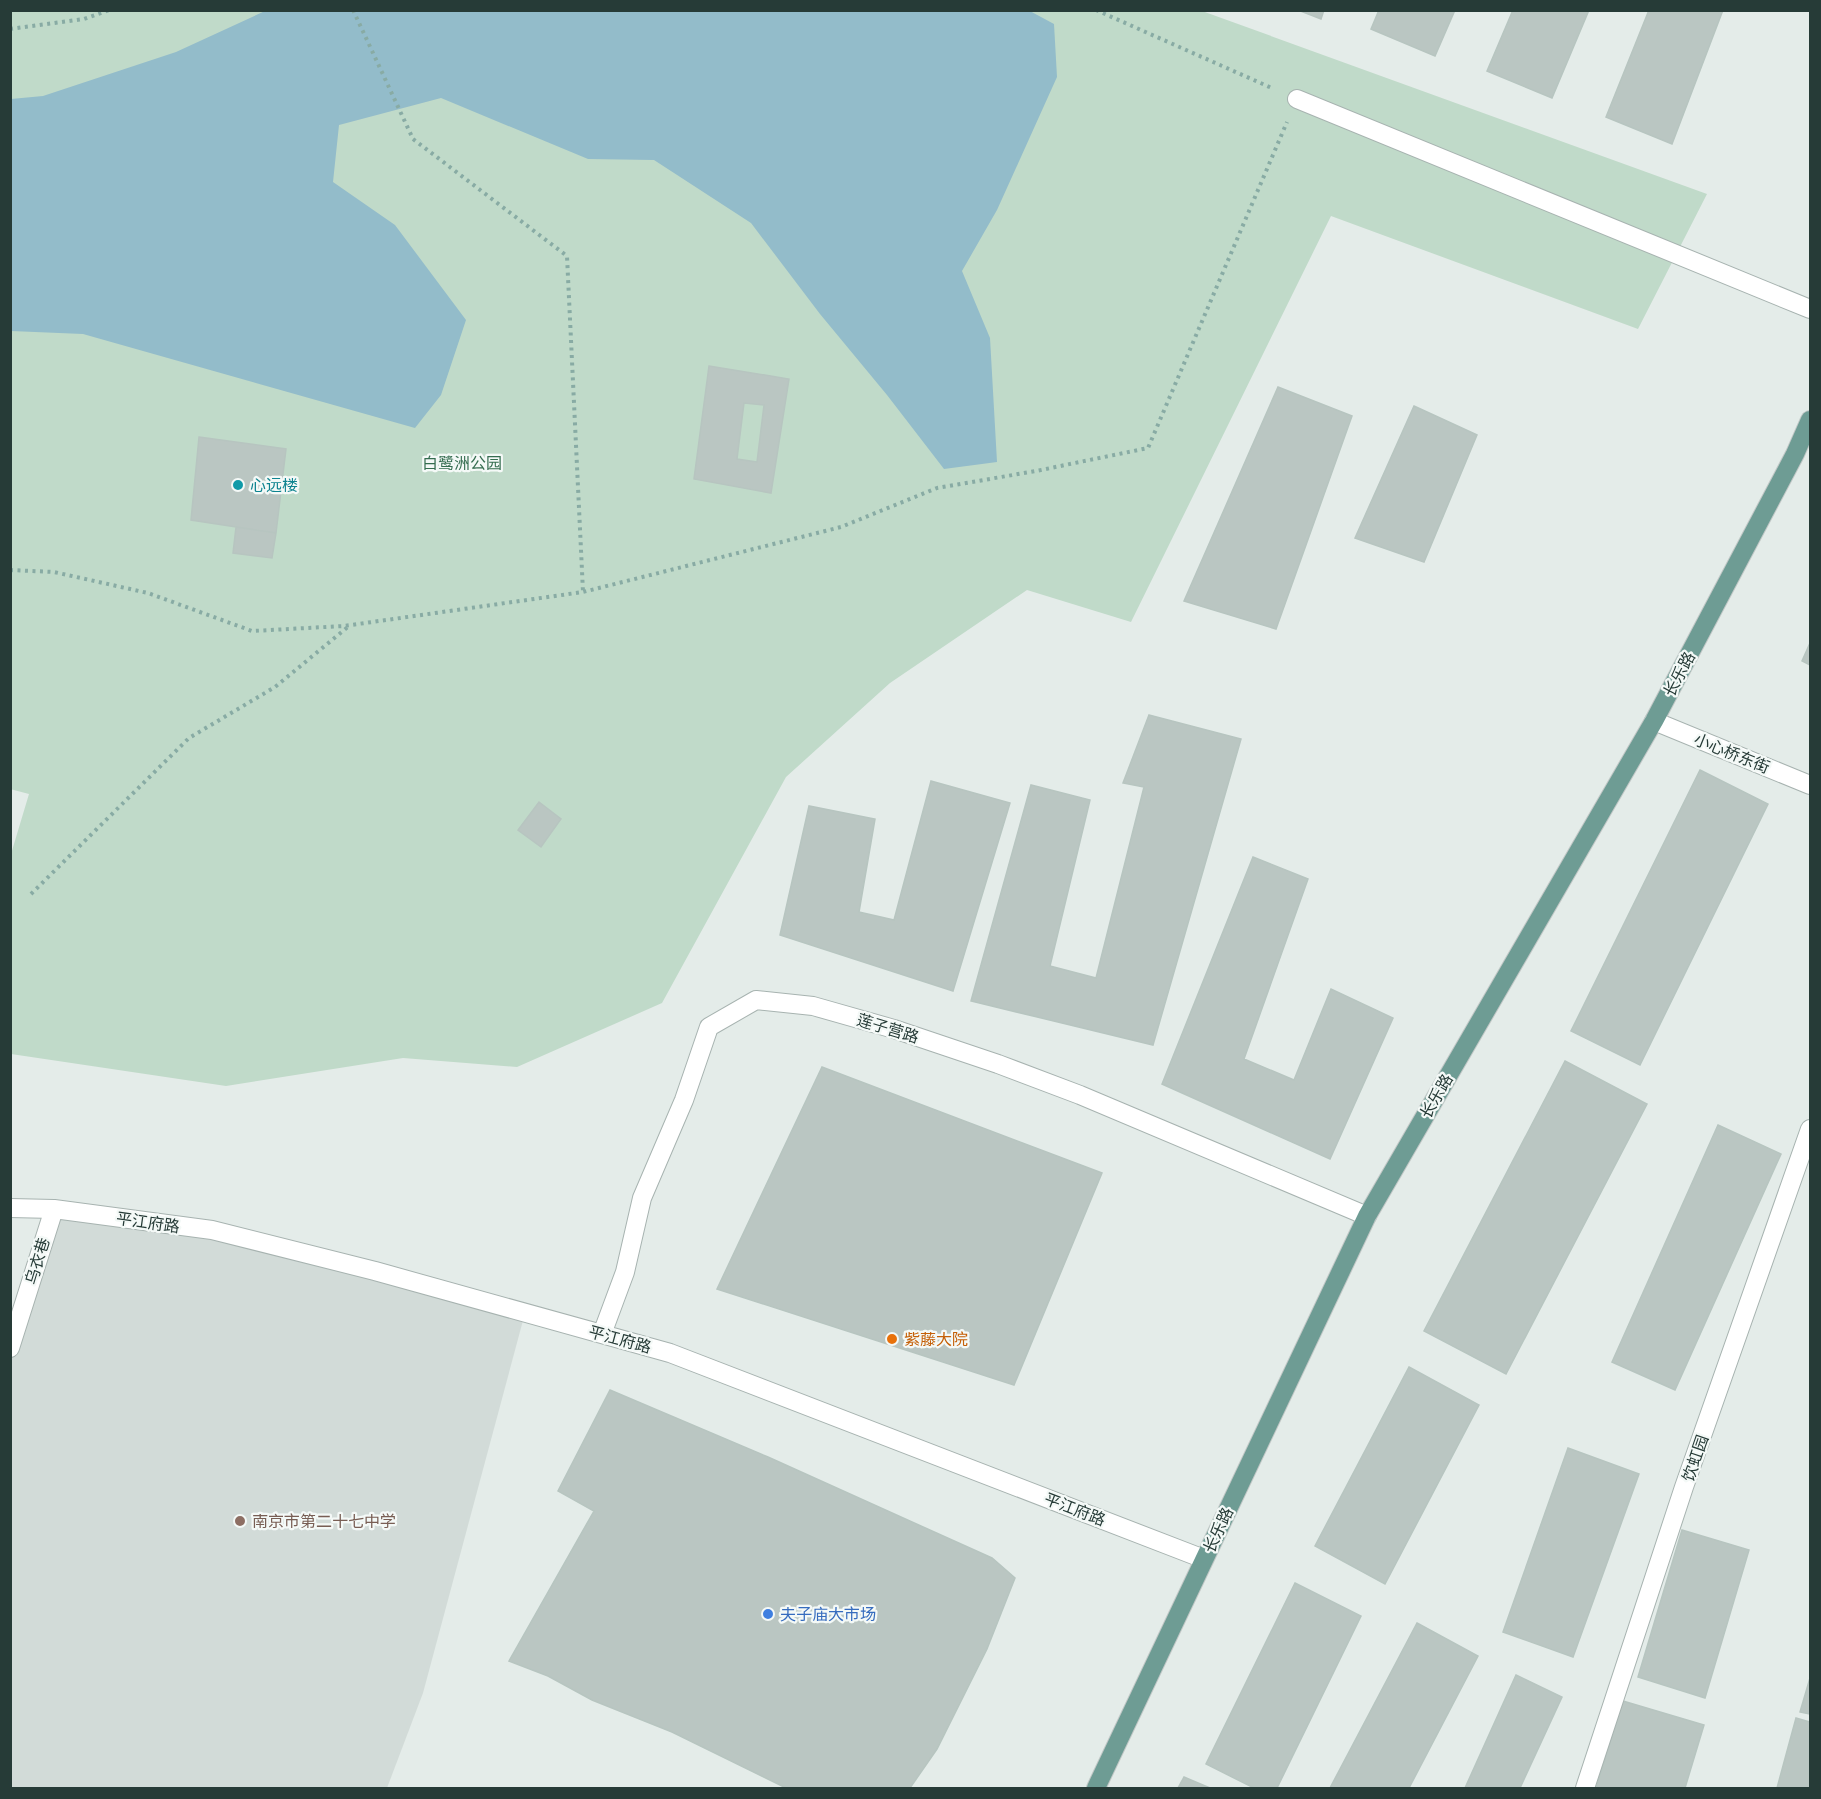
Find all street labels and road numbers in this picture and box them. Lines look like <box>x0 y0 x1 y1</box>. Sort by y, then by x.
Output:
street label: 长乐路 <box>1660 649 1699 700</box>
street label: 小心桥东街 <box>1691 730 1772 777</box>
street label: 莲子营路 <box>854 1010 921 1047</box>
street label: 长乐路 <box>1416 1071 1457 1122</box>
street label: 平江府路 <box>115 1209 181 1236</box>
street label: 乌衣巷 <box>21 1235 54 1287</box>
street label: 平江府路 <box>586 1322 653 1357</box>
street label: 饮虹园 <box>1679 1432 1712 1484</box>
street label: 平江府路 <box>1042 1489 1108 1530</box>
street label: 长乐路 <box>1200 1504 1237 1556</box>

